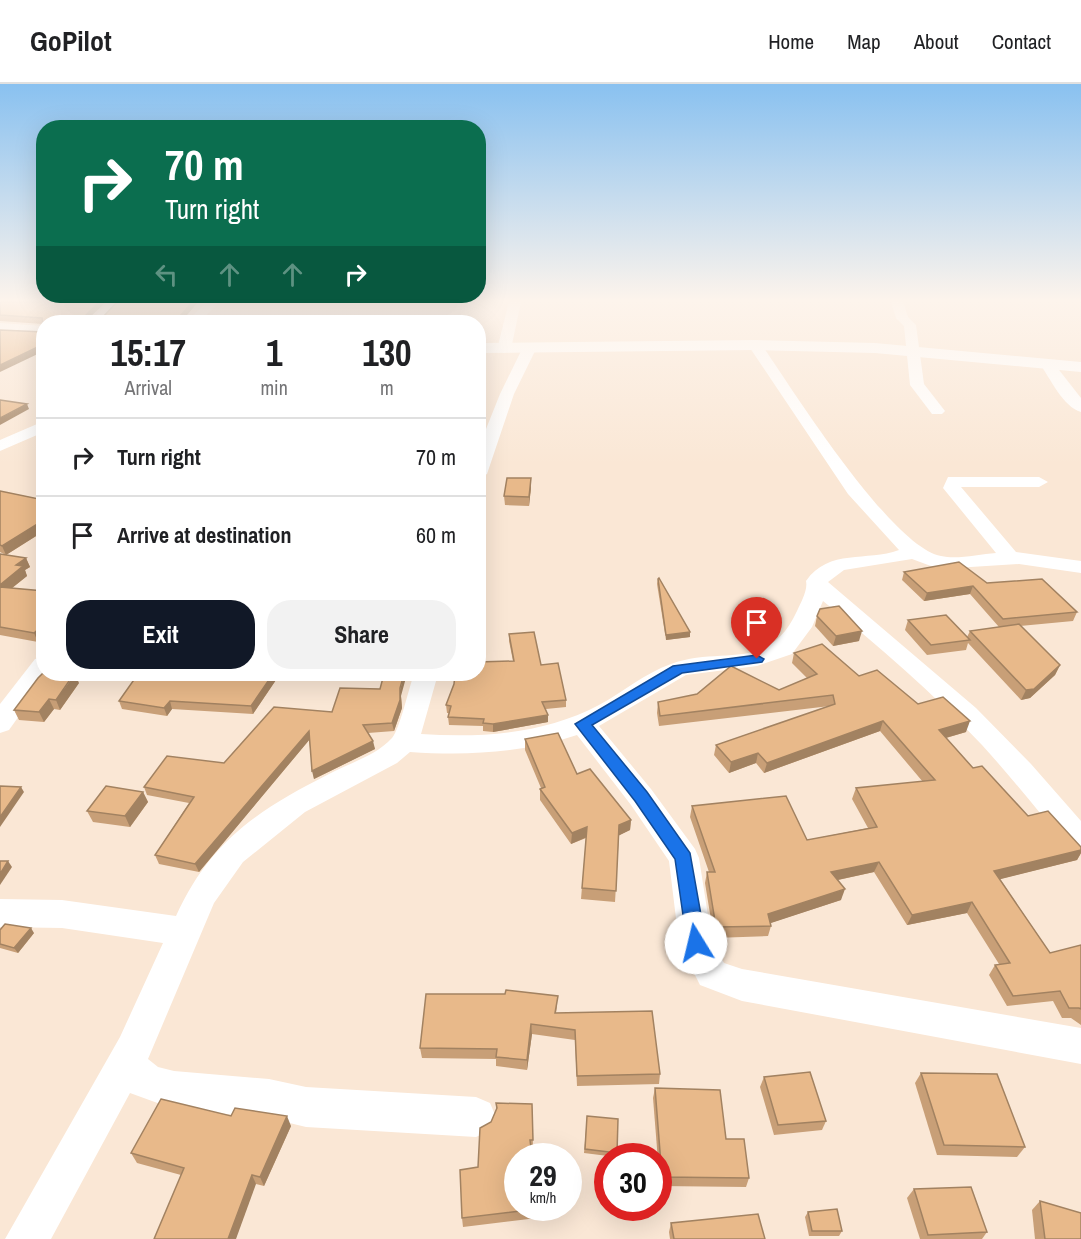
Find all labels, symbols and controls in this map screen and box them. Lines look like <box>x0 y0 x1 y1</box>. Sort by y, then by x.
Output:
text: GoPilot <box>30 22 112 60</box>
text: Home <box>768 27 814 56</box>
text: Map <box>847 27 881 56</box>
text: About <box>914 27 959 56</box>
text: Contact <box>992 27 1051 56</box>
text: 70 m <box>165 137 244 193</box>
icon: right <box>66 144 144 222</box>
text: Turn right <box>165 191 259 227</box>
icon: left <box>150 258 183 291</box>
icon: ahead <box>213 258 246 291</box>
icon: ahead <box>276 258 309 291</box>
icon: right <box>339 258 372 291</box>
text: 15:17 <box>110 329 186 377</box>
text: 1 <box>266 329 282 377</box>
text: 130 <box>362 329 412 377</box>
text: Arrival <box>125 374 172 401</box>
text: min <box>260 374 288 401</box>
text: m <box>380 374 394 401</box>
icon: right <box>66 441 99 474</box>
text: Turn right <box>117 442 201 472</box>
text: 70 m <box>416 442 456 472</box>
icon: arrive <box>66 519 99 552</box>
text: Arrive at destination <box>117 520 291 550</box>
text: 60 m <box>416 520 456 550</box>
pin <box>731 597 782 659</box>
button: Exit <box>66 600 255 669</box>
button: Share <box>267 600 456 669</box>
icon: arrive <box>740 606 773 639</box>
position arrow <box>664 911 728 975</box>
speed limit sign: 30 <box>594 1143 672 1221</box>
text: 29 <box>529 1155 557 1195</box>
text: km/h <box>530 1187 556 1208</box>

